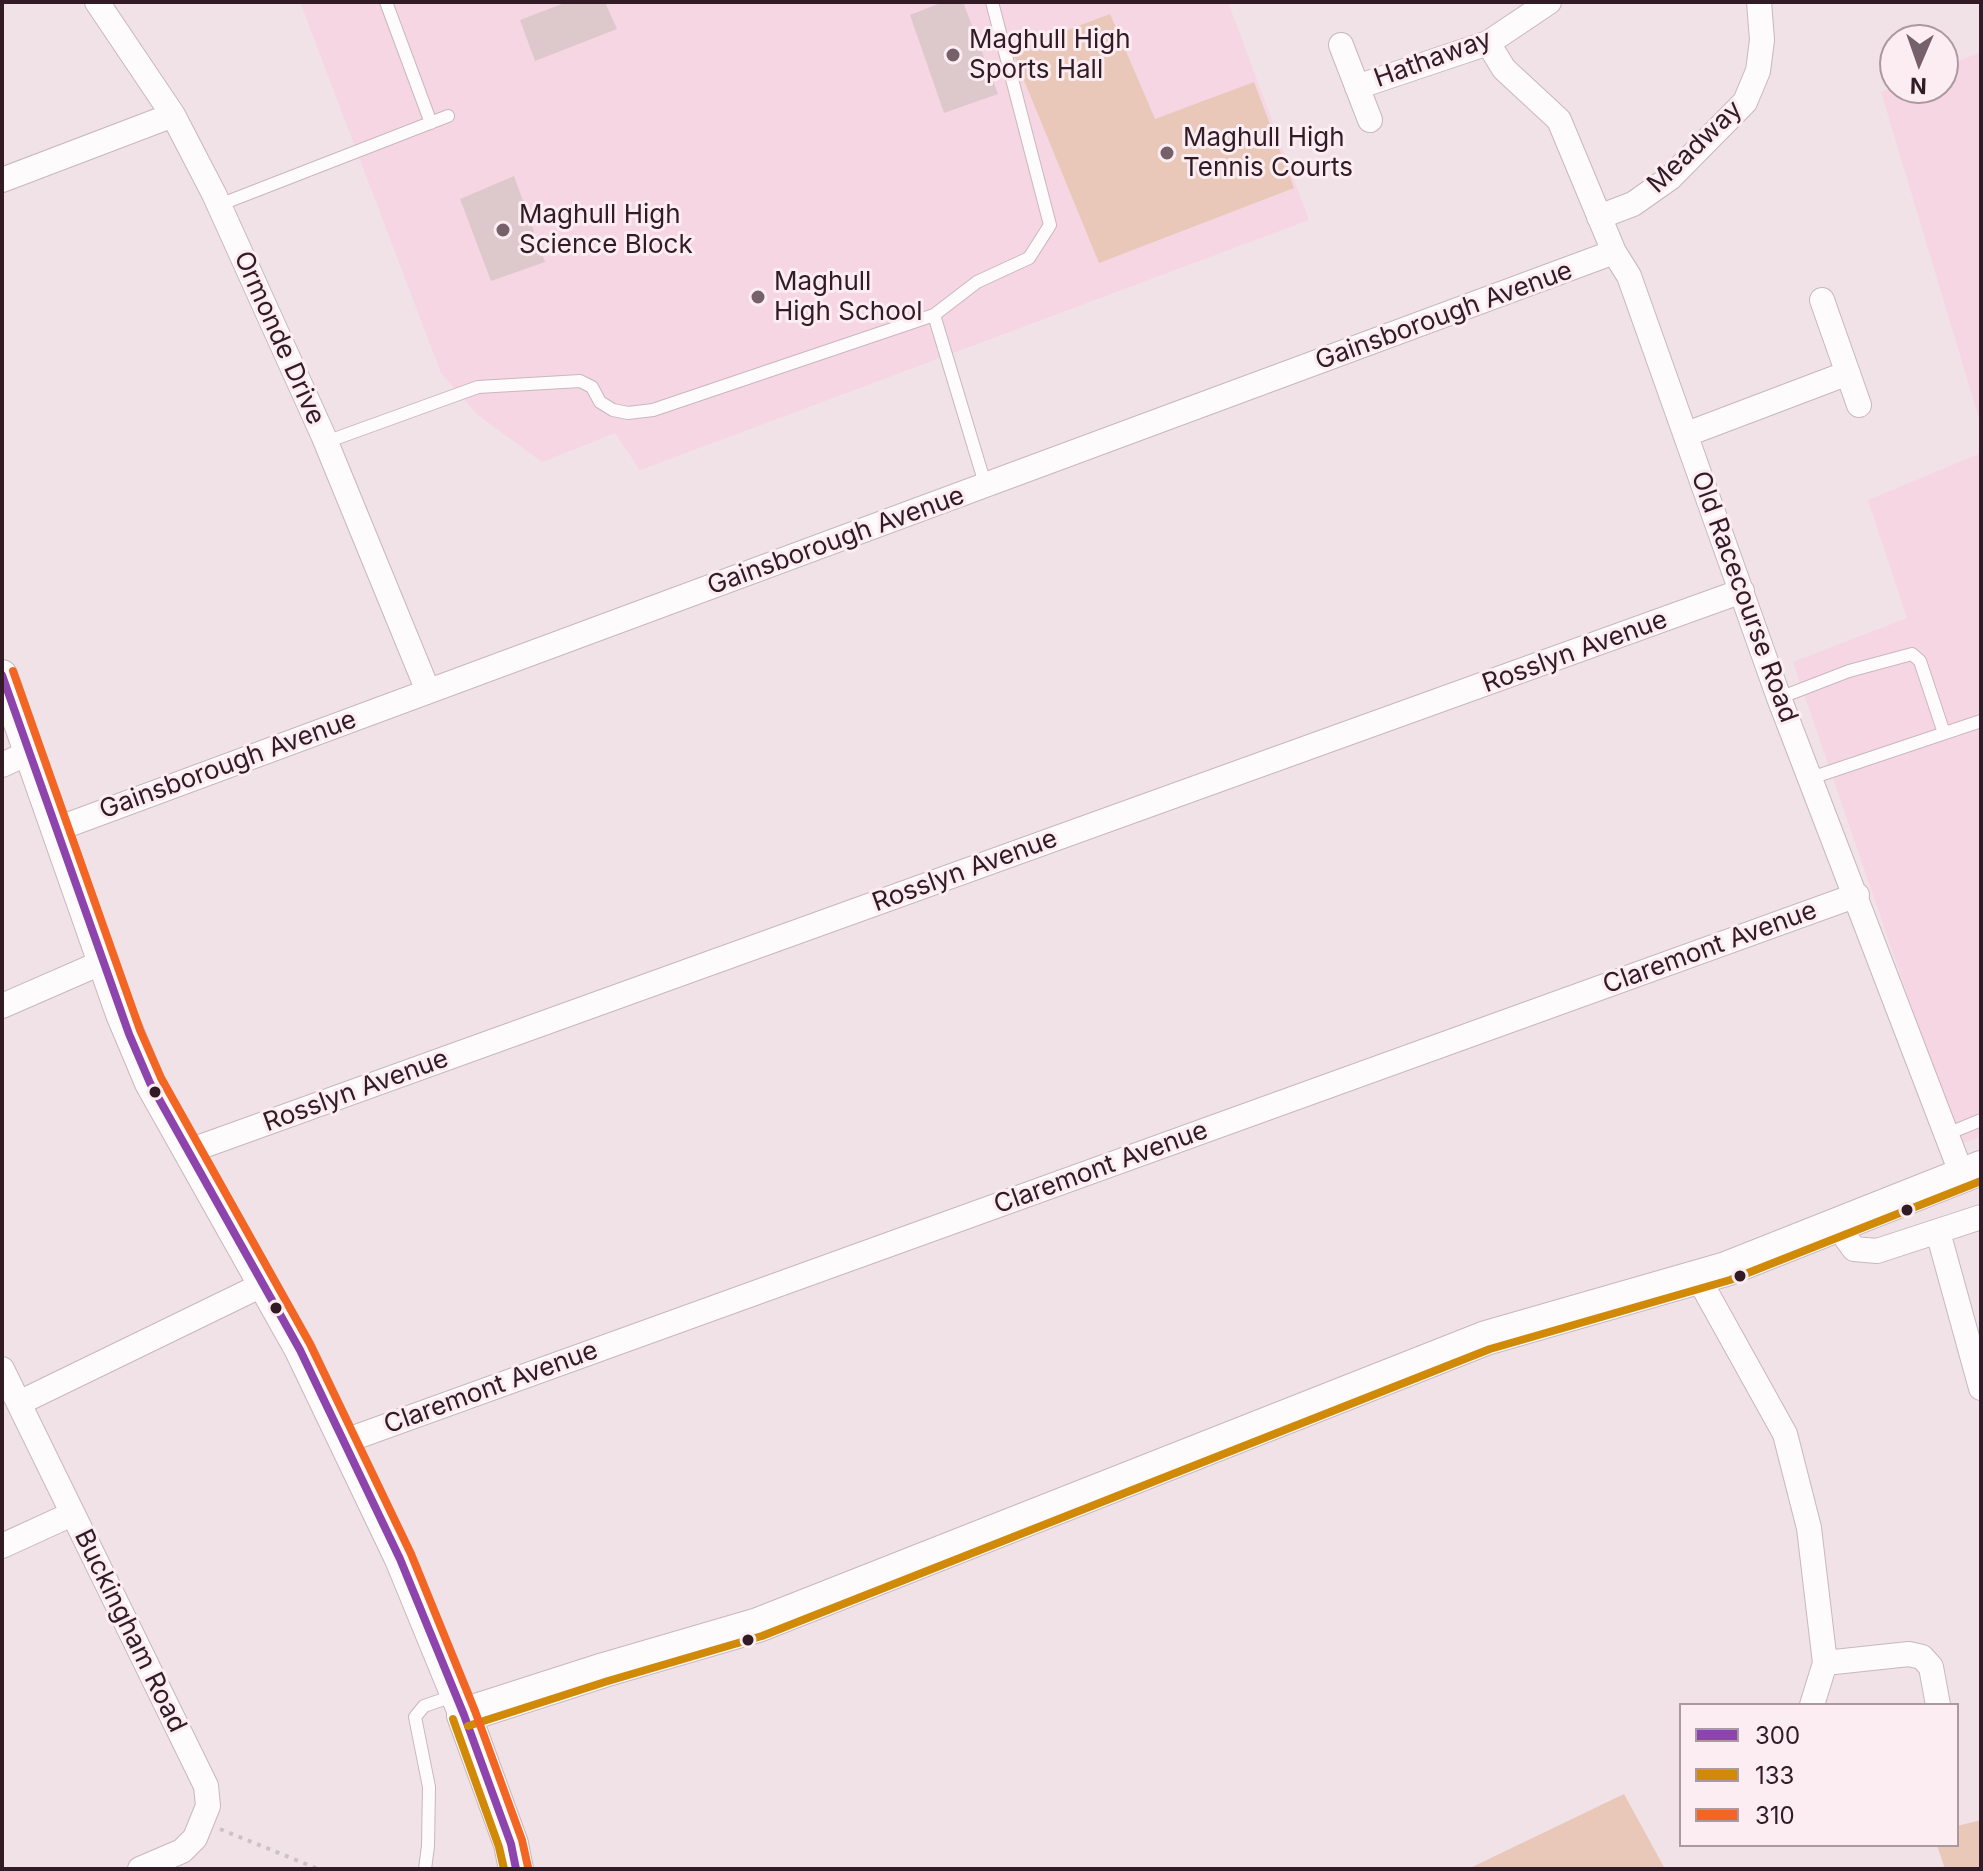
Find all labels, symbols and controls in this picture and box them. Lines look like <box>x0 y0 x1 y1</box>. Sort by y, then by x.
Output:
street label: Hathaway <box>1370 23 1496 95</box>
place label: Maghull High Sports Hall <box>969 24 1131 86</box>
north arrow <box>1879 24 1959 104</box>
marker: Maghull High Sports Hall <box>944 46 962 64</box>
text: N <box>1909 73 1927 99</box>
street label: Meadway <box>1641 94 1749 200</box>
place label: Maghull High Tennis Courts <box>1183 122 1353 184</box>
marker: Maghull High Tennis Courts <box>1158 144 1176 162</box>
place label: Maghull High Science Block <box>519 199 693 260</box>
marker: Maghull High Science Block <box>494 221 512 239</box>
street label: Ormonde Drive <box>227 246 331 430</box>
street label: Gainsborough Avenue <box>1311 255 1577 377</box>
place label: Maghull High School <box>774 266 923 328</box>
marker: Maghull High School <box>749 288 767 306</box>
street label: Old Racecourse Road <box>1684 467 1804 727</box>
street label: Gainsborough Avenue <box>703 480 969 602</box>
street label: Rosslyn Avenue <box>1478 604 1672 700</box>
street label: Gainsborough Avenue <box>95 704 361 826</box>
street label: Rosslyn Avenue <box>868 823 1062 919</box>
street label: Claremont Avenue <box>1599 895 1821 1001</box>
street label: Rosslyn Avenue <box>259 1043 453 1139</box>
unlabelled marker <box>147 1084 163 1100</box>
street label: Claremont Avenue <box>990 1115 1212 1221</box>
unlabelled marker <box>1899 1202 1915 1218</box>
unlabelled marker <box>1732 1268 1748 1284</box>
unlabelled marker <box>268 1300 284 1316</box>
street label: Claremont Avenue <box>380 1335 602 1441</box>
street label: Buckingham Road <box>67 1524 193 1738</box>
unlabelled marker <box>740 1632 756 1648</box>
legend <box>1679 1703 1959 1847</box>
text: 300 <box>1755 1721 1800 1750</box>
text: 133 <box>1755 1761 1794 1790</box>
text: 310 <box>1755 1801 1795 1830</box>

